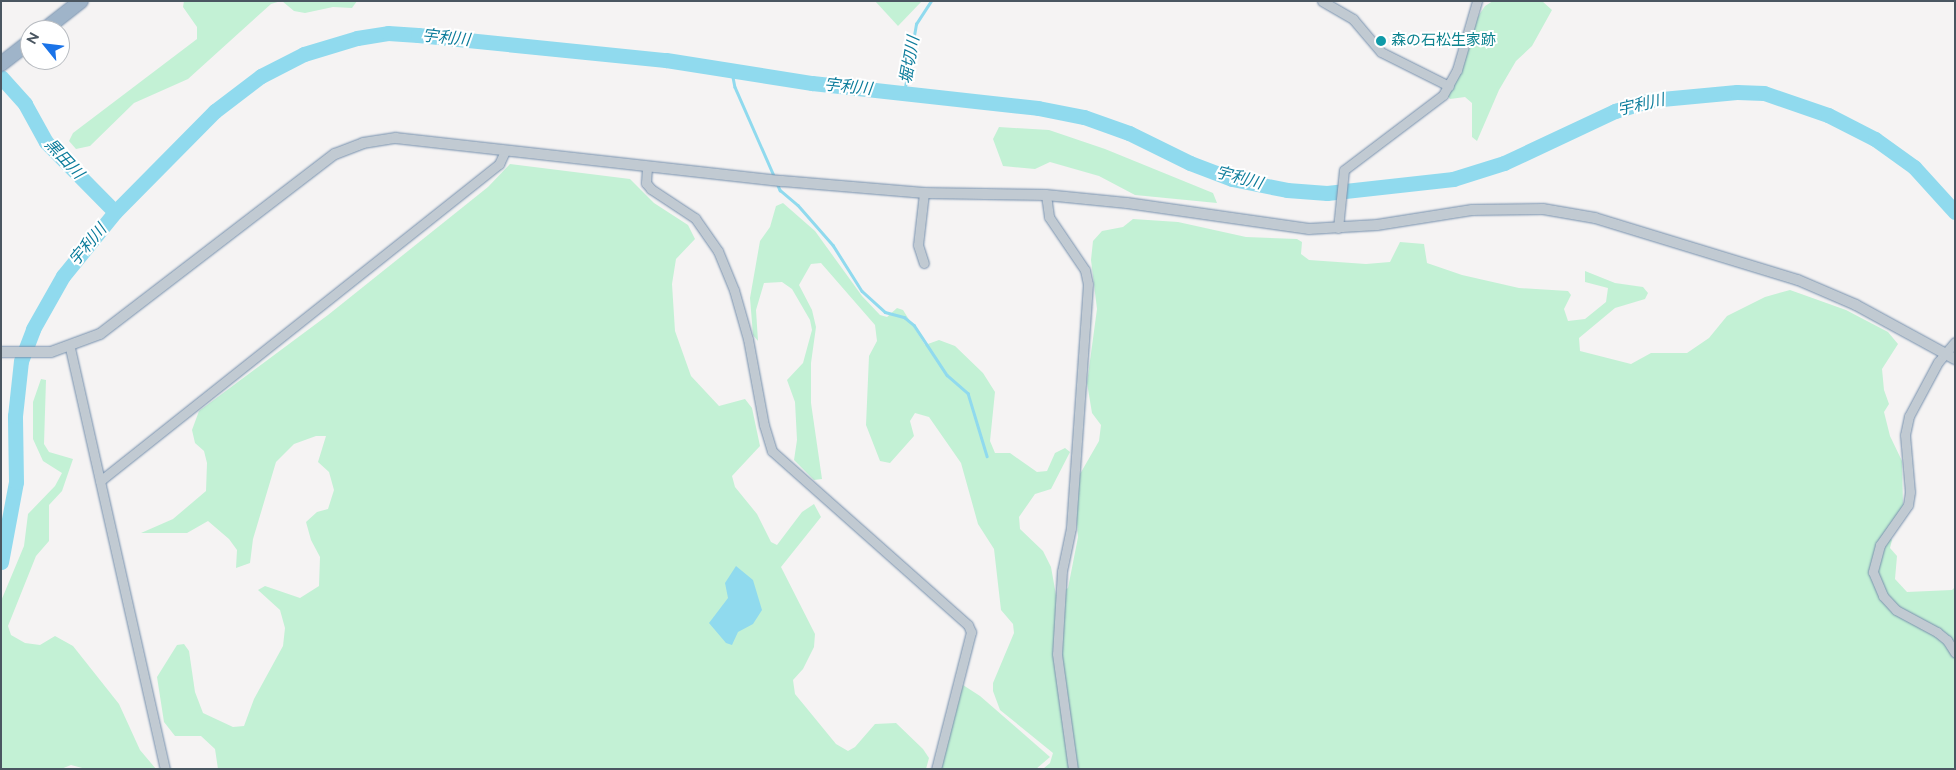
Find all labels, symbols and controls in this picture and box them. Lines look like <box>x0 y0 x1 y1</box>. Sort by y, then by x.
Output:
north arrow <box>20 20 70 70</box>
water label: 宇利川 <box>421 26 471 50</box>
text: N <box>23 30 42 47</box>
place label: 森の石松生家跡 <box>1391 32 1496 50</box>
water label: 堀切川 <box>896 35 924 85</box>
marker: 森の石松生家跡 <box>1375 35 1387 47</box>
water label: 宇利川 <box>823 75 873 99</box>
water label: 宇利川 <box>1615 90 1667 120</box>
water label: 黒田川 <box>41 135 87 183</box>
water label: 宇利川 <box>1213 163 1265 193</box>
water label: 宇利川 <box>65 220 111 270</box>

